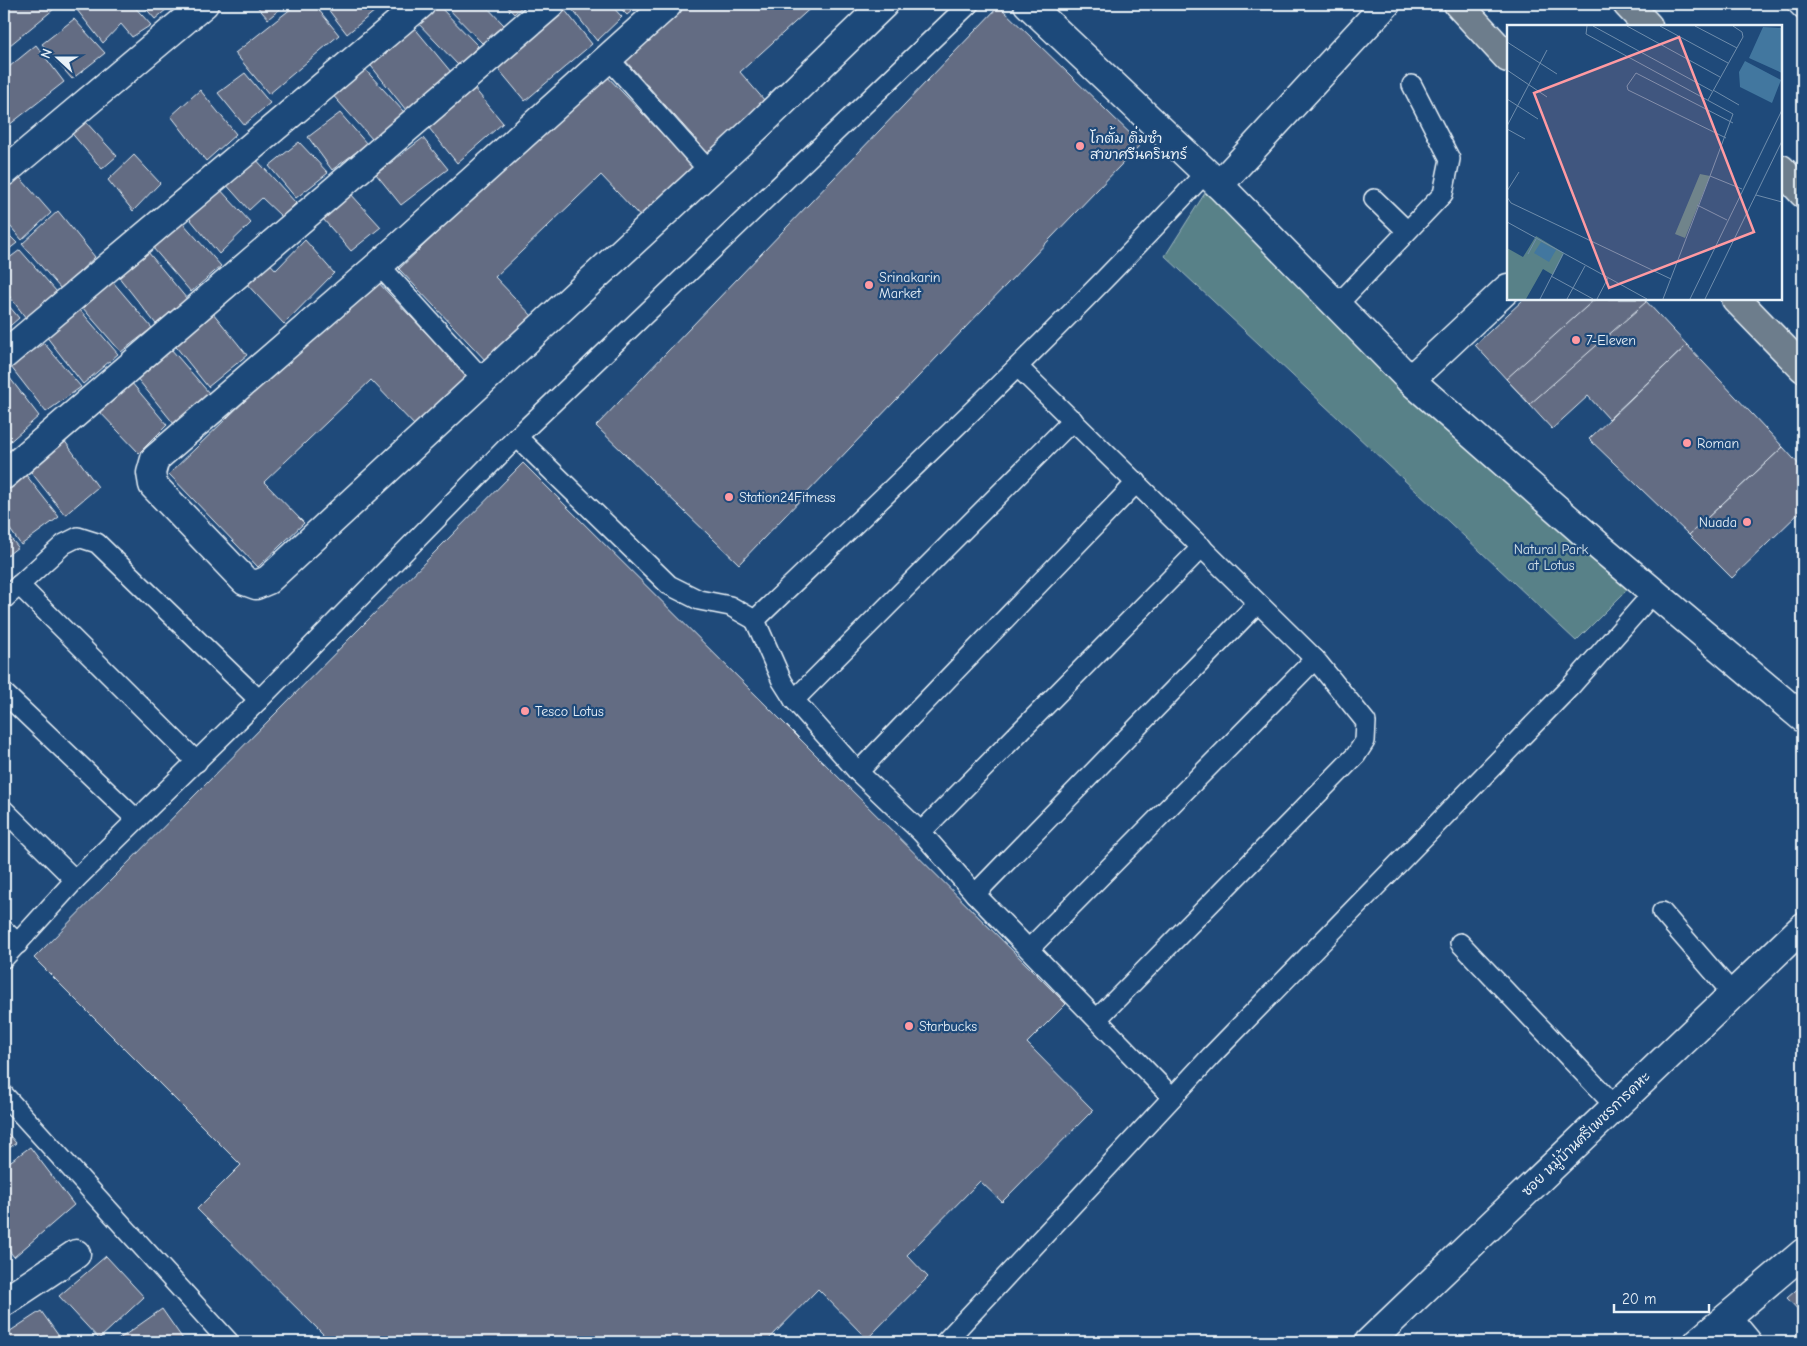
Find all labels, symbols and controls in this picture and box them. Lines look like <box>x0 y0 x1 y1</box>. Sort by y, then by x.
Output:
inset map <box>1507 25 1782 300</box>
north arrow <box>32 32 82 82</box>
text: N <box>37 46 56 61</box>
place label: โกตั้ม ติ่มซำ สาขาศรีนครินทร์ <box>1090 125 1188 163</box>
marker: โกตั้ม ติ่มซำ สาขาศรีนครินทร์ <box>1074 140 1086 152</box>
place label: Srinakarin Market <box>879 269 941 302</box>
marker: Srinakarin Market <box>863 279 875 291</box>
place label: 7-Eleven <box>1586 332 1636 349</box>
marker: 7-Eleven <box>1570 334 1582 346</box>
place label: Roman <box>1697 435 1739 452</box>
marker: Roman <box>1681 437 1693 449</box>
place label: Station24Fitness <box>739 489 836 506</box>
marker: Station24Fitness <box>723 491 735 503</box>
place label: Nuada <box>1699 514 1737 531</box>
marker: Nuada <box>1741 516 1753 528</box>
park label: Natural Park at Lotus <box>1514 541 1589 574</box>
place label: Tesco Lotus <box>535 703 604 720</box>
marker: Tesco Lotus <box>519 705 531 717</box>
place label: Starbucks <box>919 1018 977 1035</box>
marker: Starbucks <box>903 1020 915 1032</box>
street label: ซอย หมู่บ้านศรีเพชรการคหะ <box>1518 1068 1655 1201</box>
scale bar <box>1614 1281 1710 1313</box>
text: 20 m <box>1622 1290 1656 1308</box>

